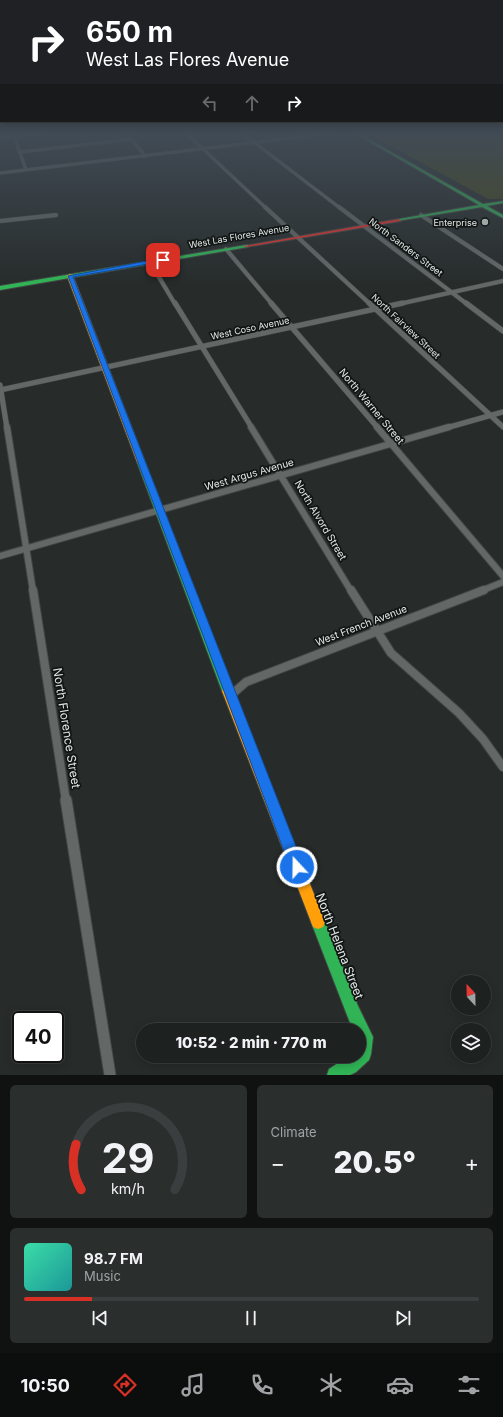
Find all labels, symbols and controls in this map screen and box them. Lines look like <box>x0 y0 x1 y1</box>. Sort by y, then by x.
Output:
text: 650 m <box>86 15 173 49</box>
icon: right <box>20 16 72 68</box>
text: West Las Flores Avenue <box>86 49 289 70</box>
icon: left <box>199 92 221 114</box>
icon: ahead <box>241 92 263 114</box>
icon: right <box>283 92 305 114</box>
street label: North Sanders Street <box>367 216 445 278</box>
place label: Enterprise <box>433 217 477 228</box>
marker: Enterprise <box>480 217 490 227</box>
street label: West Las Flores Avenue <box>188 222 290 250</box>
pin <box>146 243 180 277</box>
icon: arrive <box>152 249 174 271</box>
street label: North Fairview Street <box>369 291 443 361</box>
street label: West Coso Avenue <box>210 314 290 342</box>
street label: North Warner Street <box>337 366 408 447</box>
street label: West Argus Avenue <box>203 455 295 492</box>
street label: North Alvord Street <box>292 478 350 563</box>
street label: West French Avenue <box>314 602 409 648</box>
street label: North Florence Street <box>50 667 84 790</box>
position arrow <box>276 846 318 888</box>
street label: North Helena Street <box>313 891 367 1001</box>
north arrow <box>451 975 491 1015</box>
map controls <box>451 975 491 1063</box>
speed limit sign: 40 <box>12 1011 64 1063</box>
button: layers <box>451 1023 491 1063</box>
text: 10:52 · 2 min · 770 m <box>175 1033 327 1052</box>
text: Climate <box>271 1124 317 1140</box>
text: 29 <box>102 1132 155 1182</box>
text: 20.5° <box>333 1144 416 1180</box>
text: − <box>271 1150 285 1176</box>
text: + <box>464 1150 479 1176</box>
text: km/h <box>111 1179 145 1196</box>
text: 98.7 FM <box>84 1249 143 1268</box>
text: Music <box>84 1268 121 1284</box>
icon: previous <box>89 1307 111 1329</box>
icon: pause <box>240 1307 262 1329</box>
icon: next <box>392 1307 414 1329</box>
icon: directions <box>111 1371 139 1399</box>
icon: music <box>179 1371 207 1399</box>
icon: phone <box>248 1371 276 1399</box>
icon: climate <box>317 1371 345 1399</box>
icon: car <box>386 1371 414 1399</box>
icon: filters <box>455 1371 483 1399</box>
text: 10:50 <box>20 1375 70 1396</box>

